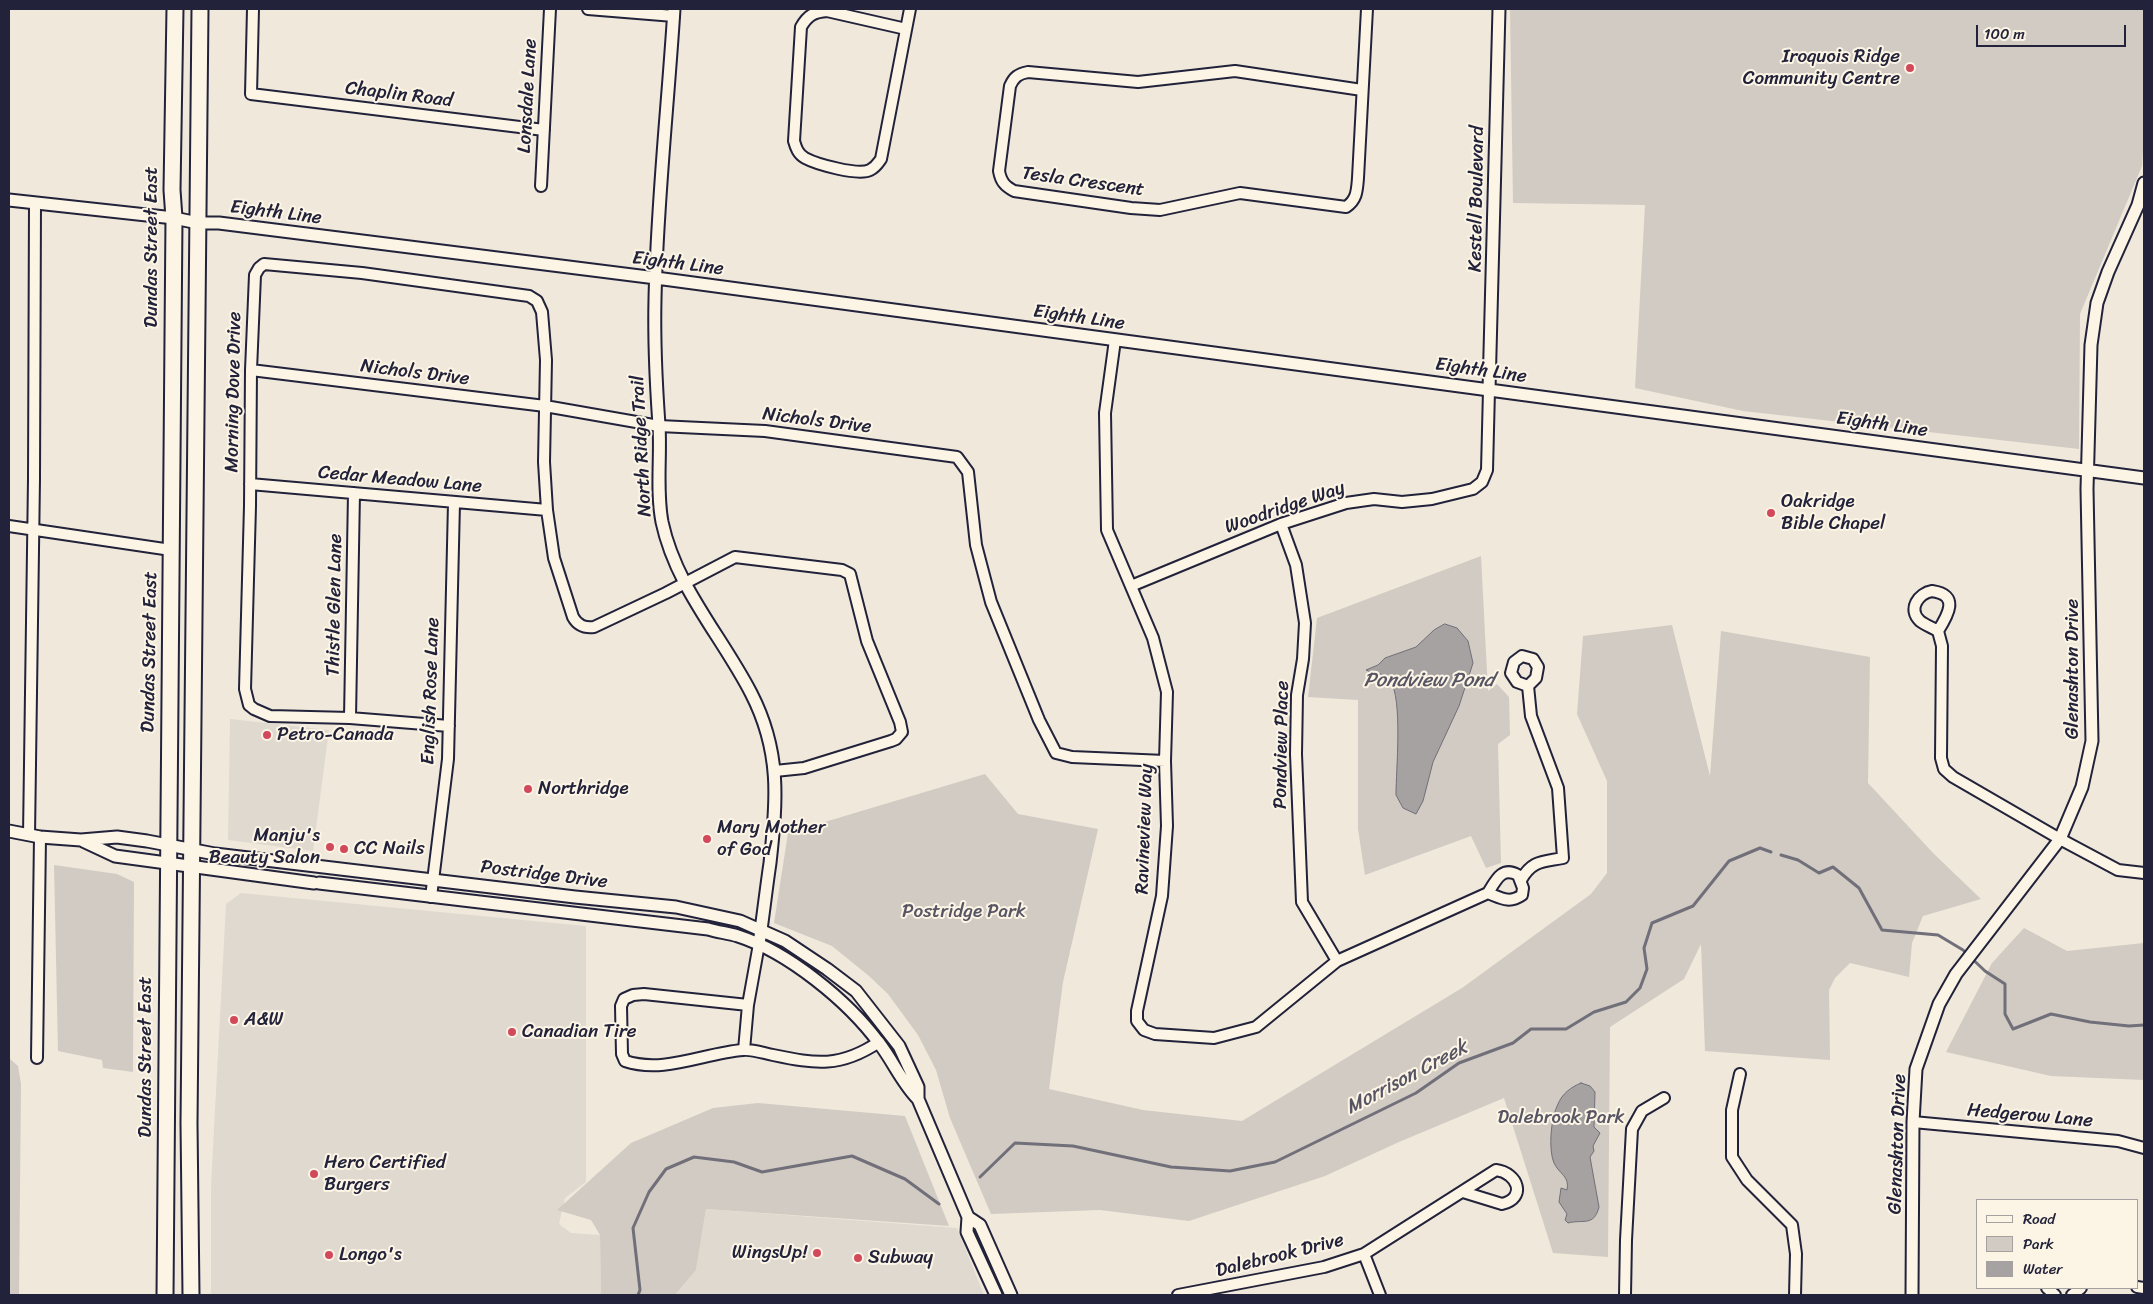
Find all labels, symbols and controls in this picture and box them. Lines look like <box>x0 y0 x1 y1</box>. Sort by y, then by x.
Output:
scale bar <box>1978 15 2128 47</box>
text: 100 m <box>1984 21 2025 47</box>
street label: Lonsdale Lane <box>514 38 542 154</box>
place label: Iroquois Ridge Community Centre <box>1743 46 1900 90</box>
marker: Iroquois Ridge Community Centre <box>1904 62 1916 74</box>
street label: Chaplin Road <box>344 77 454 113</box>
street label: Kestell Boulevard <box>1464 126 1490 272</box>
street label: Tesla Crescent <box>1020 162 1146 202</box>
street label: Dundas Street East <box>141 166 163 328</box>
street label: Eighth Line <box>229 196 323 230</box>
street label: Eighth Line <box>631 247 725 281</box>
street label: Eighth Line <box>1032 300 1126 336</box>
street label: Morning Dove Drive <box>221 311 247 473</box>
street label: Eighth Line <box>1434 353 1528 389</box>
street label: Nichols Drive <box>359 355 471 391</box>
street label: North Ridge Trail <box>627 375 657 517</box>
street label: Nichols Drive <box>761 403 873 439</box>
street label: Eighth Line <box>1835 407 1929 443</box>
street label: Cedar Meadow Lane <box>317 461 483 499</box>
street label: Woodridge Way <box>1222 477 1348 539</box>
place label: Oakridge Bible Chapel <box>1781 491 1885 535</box>
marker: Oakridge Bible Chapel <box>1765 507 1777 519</box>
street label: Thistle Glen Lane <box>322 533 348 677</box>
street label: Dundas Street East <box>137 571 163 733</box>
street label: Glenashton Drive <box>2062 599 2084 739</box>
street label: English Rose Lane <box>417 617 445 765</box>
water label: Pondview Pond <box>1364 669 1494 693</box>
street label: Pondview Place <box>1269 681 1295 809</box>
place label: Petro-Canada <box>277 724 394 746</box>
marker: Petro-Canada <box>261 729 273 741</box>
street label: Ravineview Way <box>1131 763 1159 895</box>
place label: Northridge <box>538 778 629 800</box>
marker: Northridge <box>522 783 534 795</box>
place label: Mary Mother of God <box>717 817 826 861</box>
place label: Manju's Beauty Salon <box>209 825 320 869</box>
marker: Mary Mother of God <box>701 833 713 845</box>
place label: CC Nails <box>354 838 425 860</box>
marker: Manju's Beauty Salon <box>324 841 336 853</box>
marker: CC Nails <box>338 843 350 855</box>
street label: Postridge Drive <box>479 856 609 894</box>
park label: Postridge Park <box>902 901 1026 923</box>
street label: Dundas Street East <box>135 976 157 1138</box>
place label: A&W <box>244 1009 283 1031</box>
marker: A&W <box>228 1014 240 1026</box>
place label: Canadian Tire <box>522 1021 637 1043</box>
marker: Canadian Tire <box>506 1026 518 1038</box>
water label: Morrison Creek <box>1342 1036 1472 1120</box>
street label: Glenashton Drive <box>1884 1073 1912 1215</box>
street label: Hedgerow Lane <box>1966 1099 2094 1133</box>
park label: Dalebrook Park <box>1497 1107 1625 1129</box>
place label: Hero Certified Burgers <box>324 1152 446 1196</box>
marker: Hero Certified Burgers <box>308 1168 320 1180</box>
legend <box>1976 1199 2138 1289</box>
text: Road <box>2023 1206 2055 1232</box>
street label: Dalebrook Drive <box>1214 1229 1346 1283</box>
text: Park <box>2023 1231 2054 1257</box>
place label: WingsUp! <box>732 1242 807 1264</box>
place label: Longo's <box>339 1244 402 1266</box>
marker: WingsUp! <box>811 1247 823 1259</box>
place label: Subway <box>868 1247 933 1269</box>
marker: Longo's <box>323 1249 335 1261</box>
marker: Subway <box>852 1252 864 1264</box>
text: Water <box>2023 1256 2063 1282</box>

